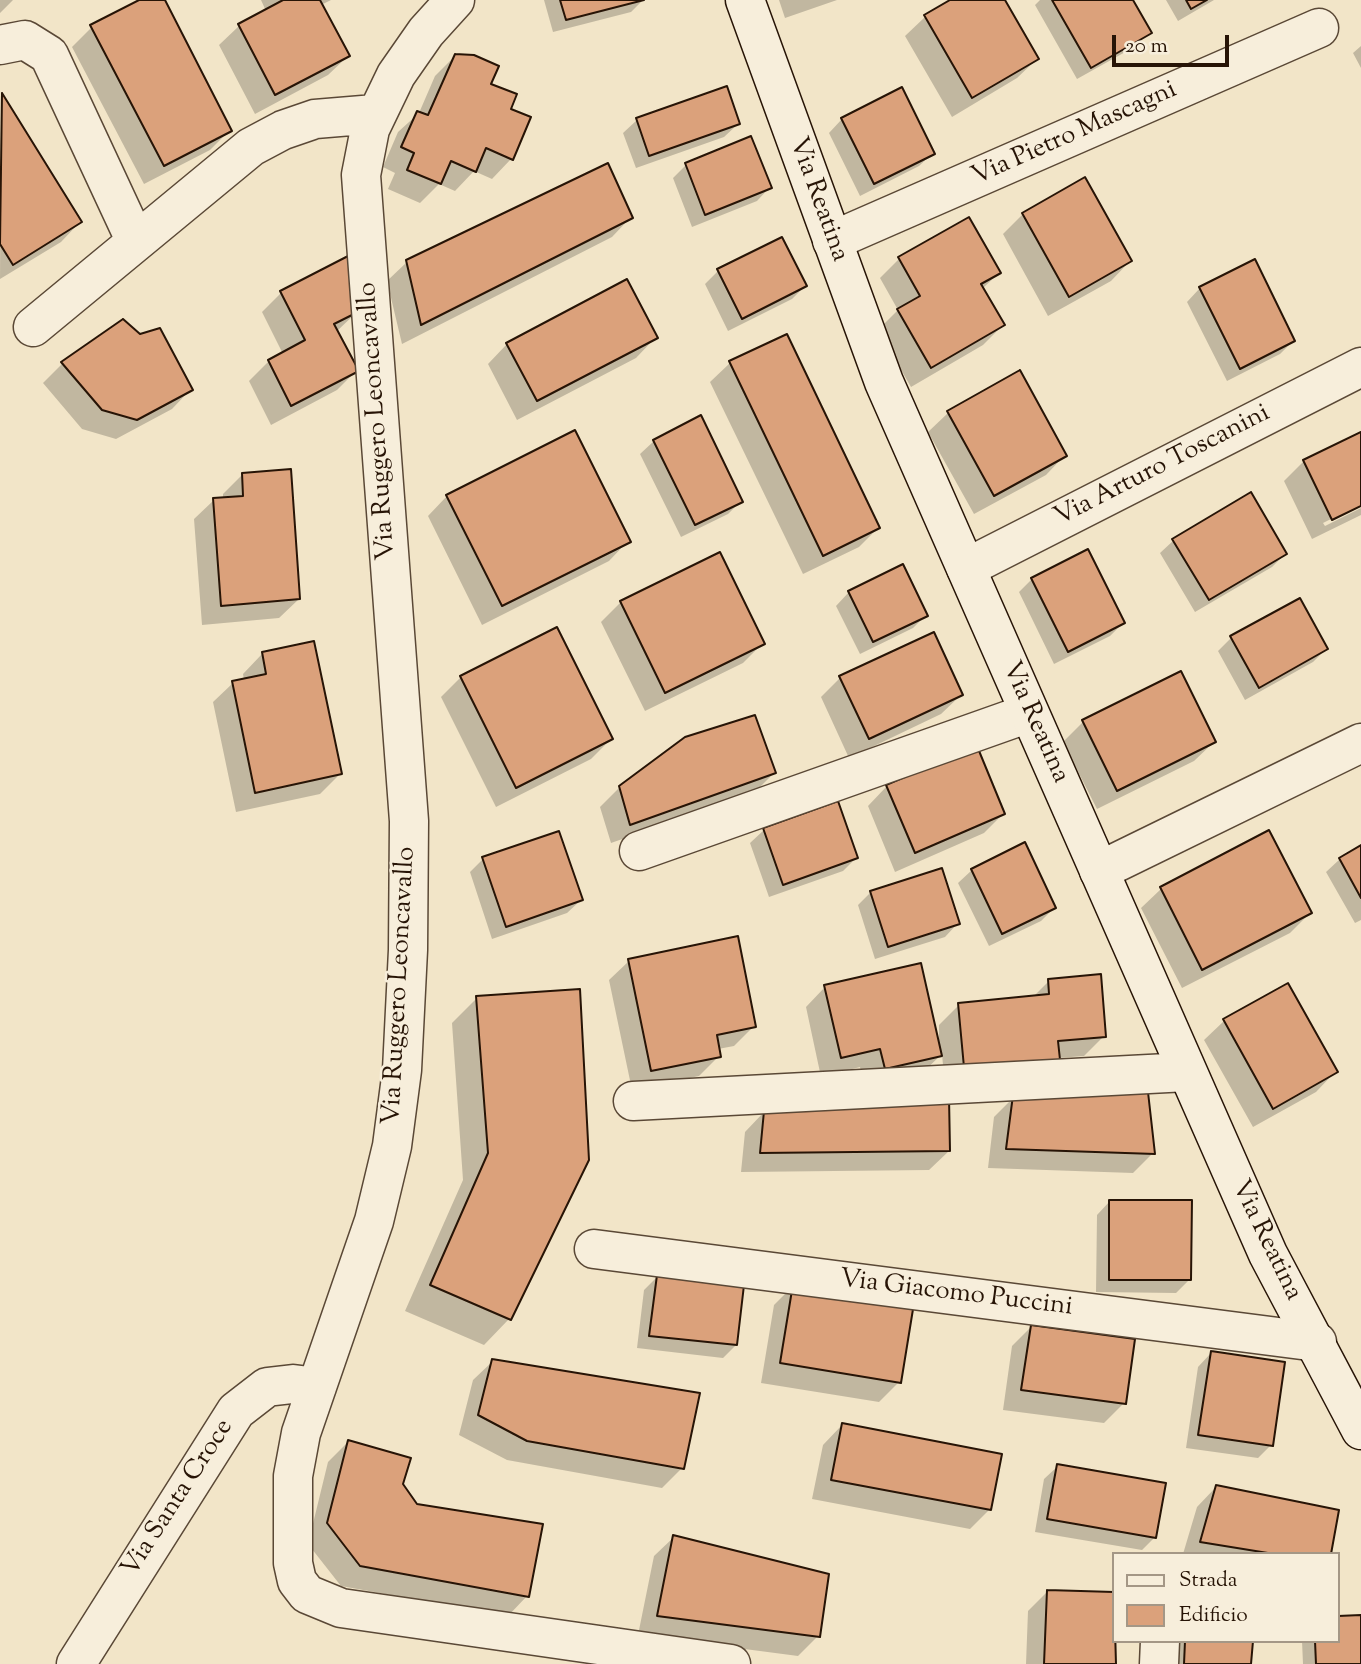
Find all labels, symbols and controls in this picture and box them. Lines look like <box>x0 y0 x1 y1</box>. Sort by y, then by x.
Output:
scale bar <box>1116 21 1233 65</box>
text: 20 m <box>1125 32 1168 62</box>
street label: Via Pietro Mascagni <box>968 76 1182 194</box>
street label: Via Reatina <box>780 134 854 266</box>
street label: Via Ruggero Leoncavallo <box>354 281 404 561</box>
street label: Via Arturo Toscanini <box>1050 399 1276 535</box>
street label: Via Reatina <box>993 657 1075 789</box>
street label: Via Ruggero Leoncavallo <box>378 846 424 1126</box>
street label: Via Reatina <box>1223 1176 1307 1306</box>
street label: Via Giacomo Puccini <box>838 1265 1074 1325</box>
street label: Via Santa Croce <box>116 1414 242 1584</box>
legend <box>1112 1552 1340 1643</box>
text: Strada <box>1179 1566 1238 1596</box>
text: Edificio <box>1179 1601 1248 1631</box>

